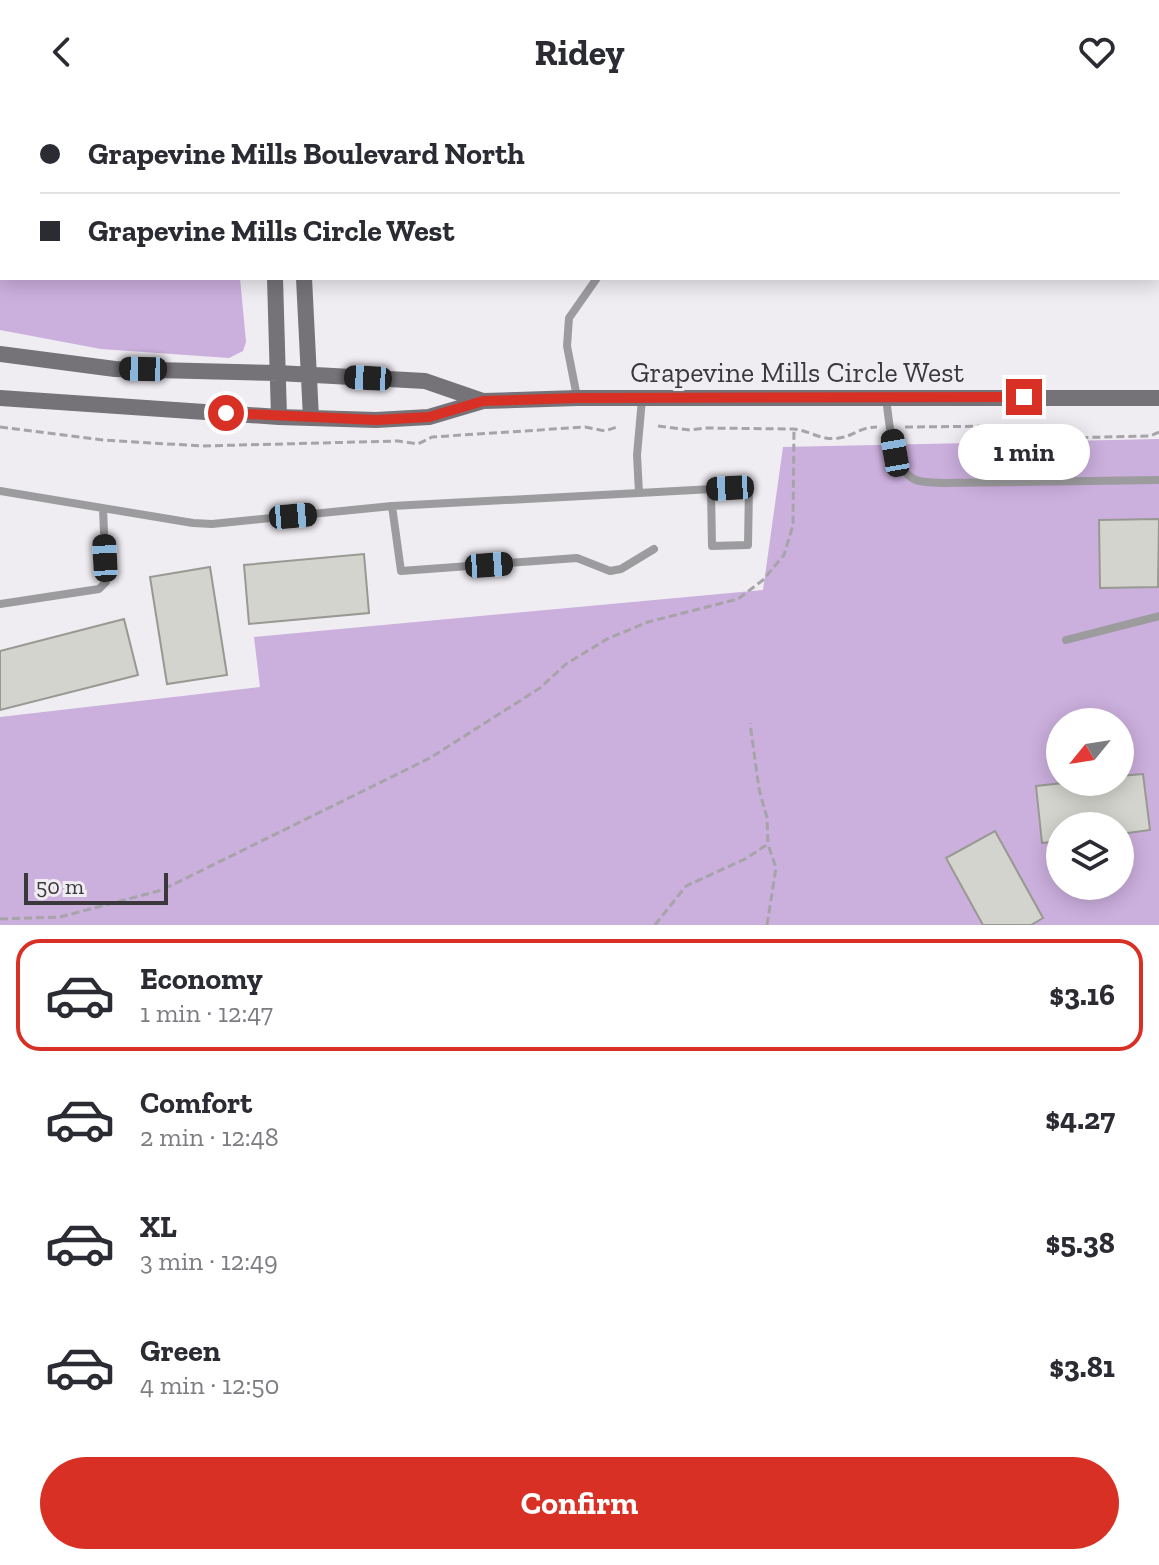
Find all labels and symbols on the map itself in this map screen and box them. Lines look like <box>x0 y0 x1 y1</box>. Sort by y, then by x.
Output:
street label: Grapevine Mills Circle West <box>630 356 964 389</box>
car <box>119 357 167 381</box>
car <box>343 365 393 391</box>
route end <box>1006 379 1042 415</box>
route start <box>208 395 244 431</box>
callout: 1 min <box>958 425 1090 481</box>
car <box>879 427 911 479</box>
car <box>705 475 755 501</box>
car <box>268 502 318 530</box>
car <box>92 533 118 583</box>
car <box>464 551 514 579</box>
north arrow <box>1046 708 1134 796</box>
scale bar <box>24 869 168 905</box>

